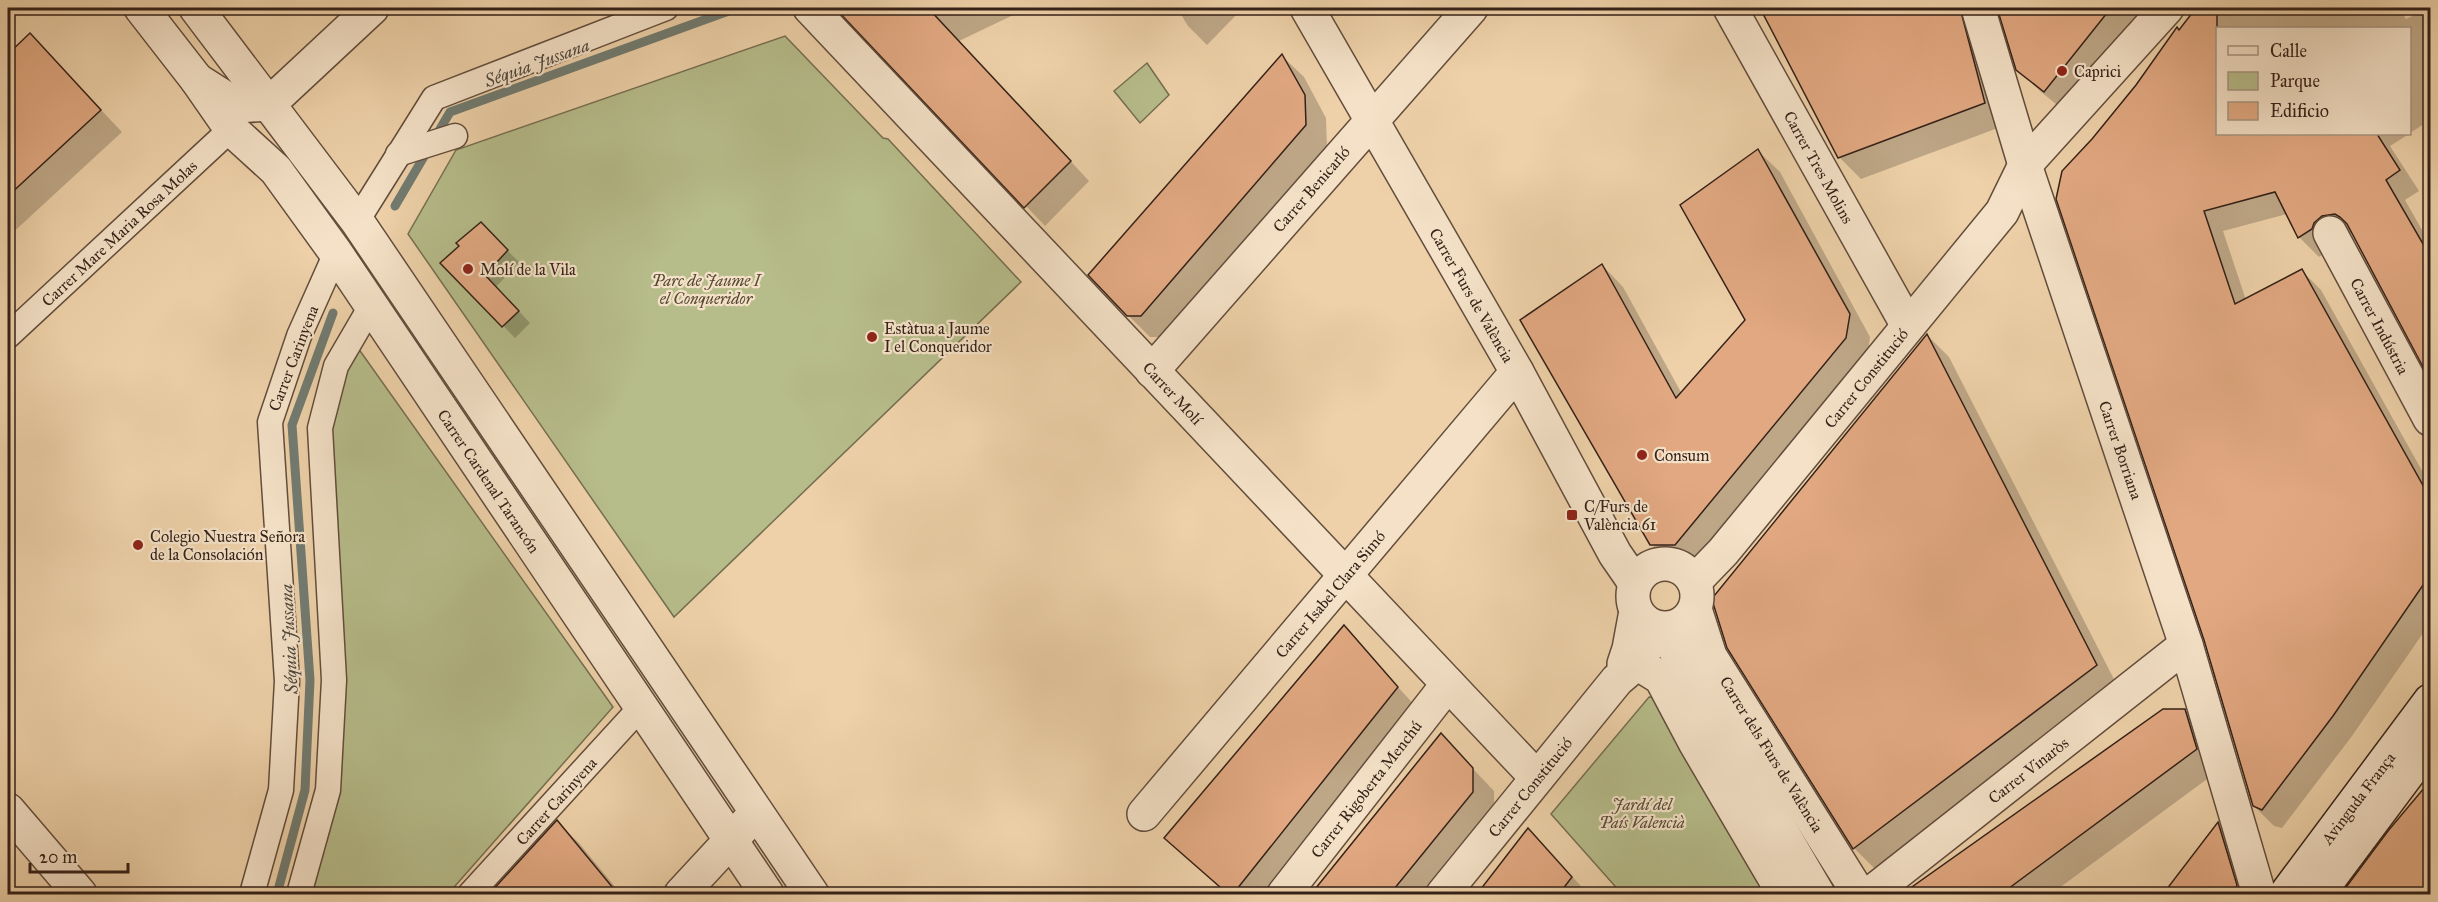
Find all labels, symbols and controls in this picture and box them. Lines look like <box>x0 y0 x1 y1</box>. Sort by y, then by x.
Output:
legend <box>2216 27 2411 135</box>
water label: Séquia Jussana <box>481 34 593 92</box>
text: Calle <box>2270 40 2307 62</box>
place label: Caprici <box>2074 62 2122 81</box>
marker: Caprici <box>2055 64 2069 78</box>
text: Parque <box>2270 70 2320 93</box>
text: Edificio <box>2270 100 2329 122</box>
street label: Carrer Tres Molins <box>1780 108 1857 227</box>
street label: Carrer Benicarló <box>1269 142 1354 236</box>
street label: Carrer Mare Maria Rosa Molas <box>38 156 201 310</box>
street label: Carrer Furs de València <box>1425 225 1518 366</box>
place label: Molí de la Vila <box>480 260 576 279</box>
marker: Molí de la Vila <box>461 262 475 276</box>
park label: Parc de Jaume I el Conqueridor <box>652 271 763 308</box>
street label: Carrer Indústria <box>2346 275 2413 378</box>
street label: Carrer Carinyena <box>265 303 322 414</box>
place label: Estàtua a Jaume I el Conqueridor <box>884 319 992 357</box>
street label: Carrer Constitució <box>1820 325 1912 432</box>
marker: Estàtua a Jaume I el Conqueridor <box>865 330 879 344</box>
street label: Carrer Molí <box>1139 358 1207 429</box>
street label: Carrer Borriana <box>2095 398 2146 502</box>
street label: Carrer Cardenal Tarancón <box>433 406 544 557</box>
place label: Consum <box>1654 446 1710 465</box>
marker: Consum <box>1635 448 1649 462</box>
place label: C/Furs de València 61 <box>1583 497 1656 534</box>
marker: C/Furs de València 61 <box>1565 508 1579 522</box>
place label: Colegio Nuestra Señora de la Consolación <box>150 527 305 564</box>
street label: Carrer Isabel Clara Simó <box>1272 527 1389 662</box>
marker: Colegio Nuestra Señora de la Consolación <box>131 538 145 552</box>
water label: Séquia Jussana <box>275 583 303 696</box>
street label: Carrer dels Furs de València <box>1716 673 1828 836</box>
street label: Carrer Rigoberta Menchú <box>1307 716 1427 862</box>
street label: Carrer Vinaròs <box>1984 733 2072 808</box>
street label: Carrer Constitució <box>1484 734 1576 841</box>
street label: Avinguda França <box>2317 748 2400 849</box>
street label: Carrer Carinyena <box>512 753 601 849</box>
park label: Jardí del País Valencià <box>1599 795 1685 832</box>
scale bar <box>30 836 128 874</box>
text: 20 m <box>39 846 77 868</box>

